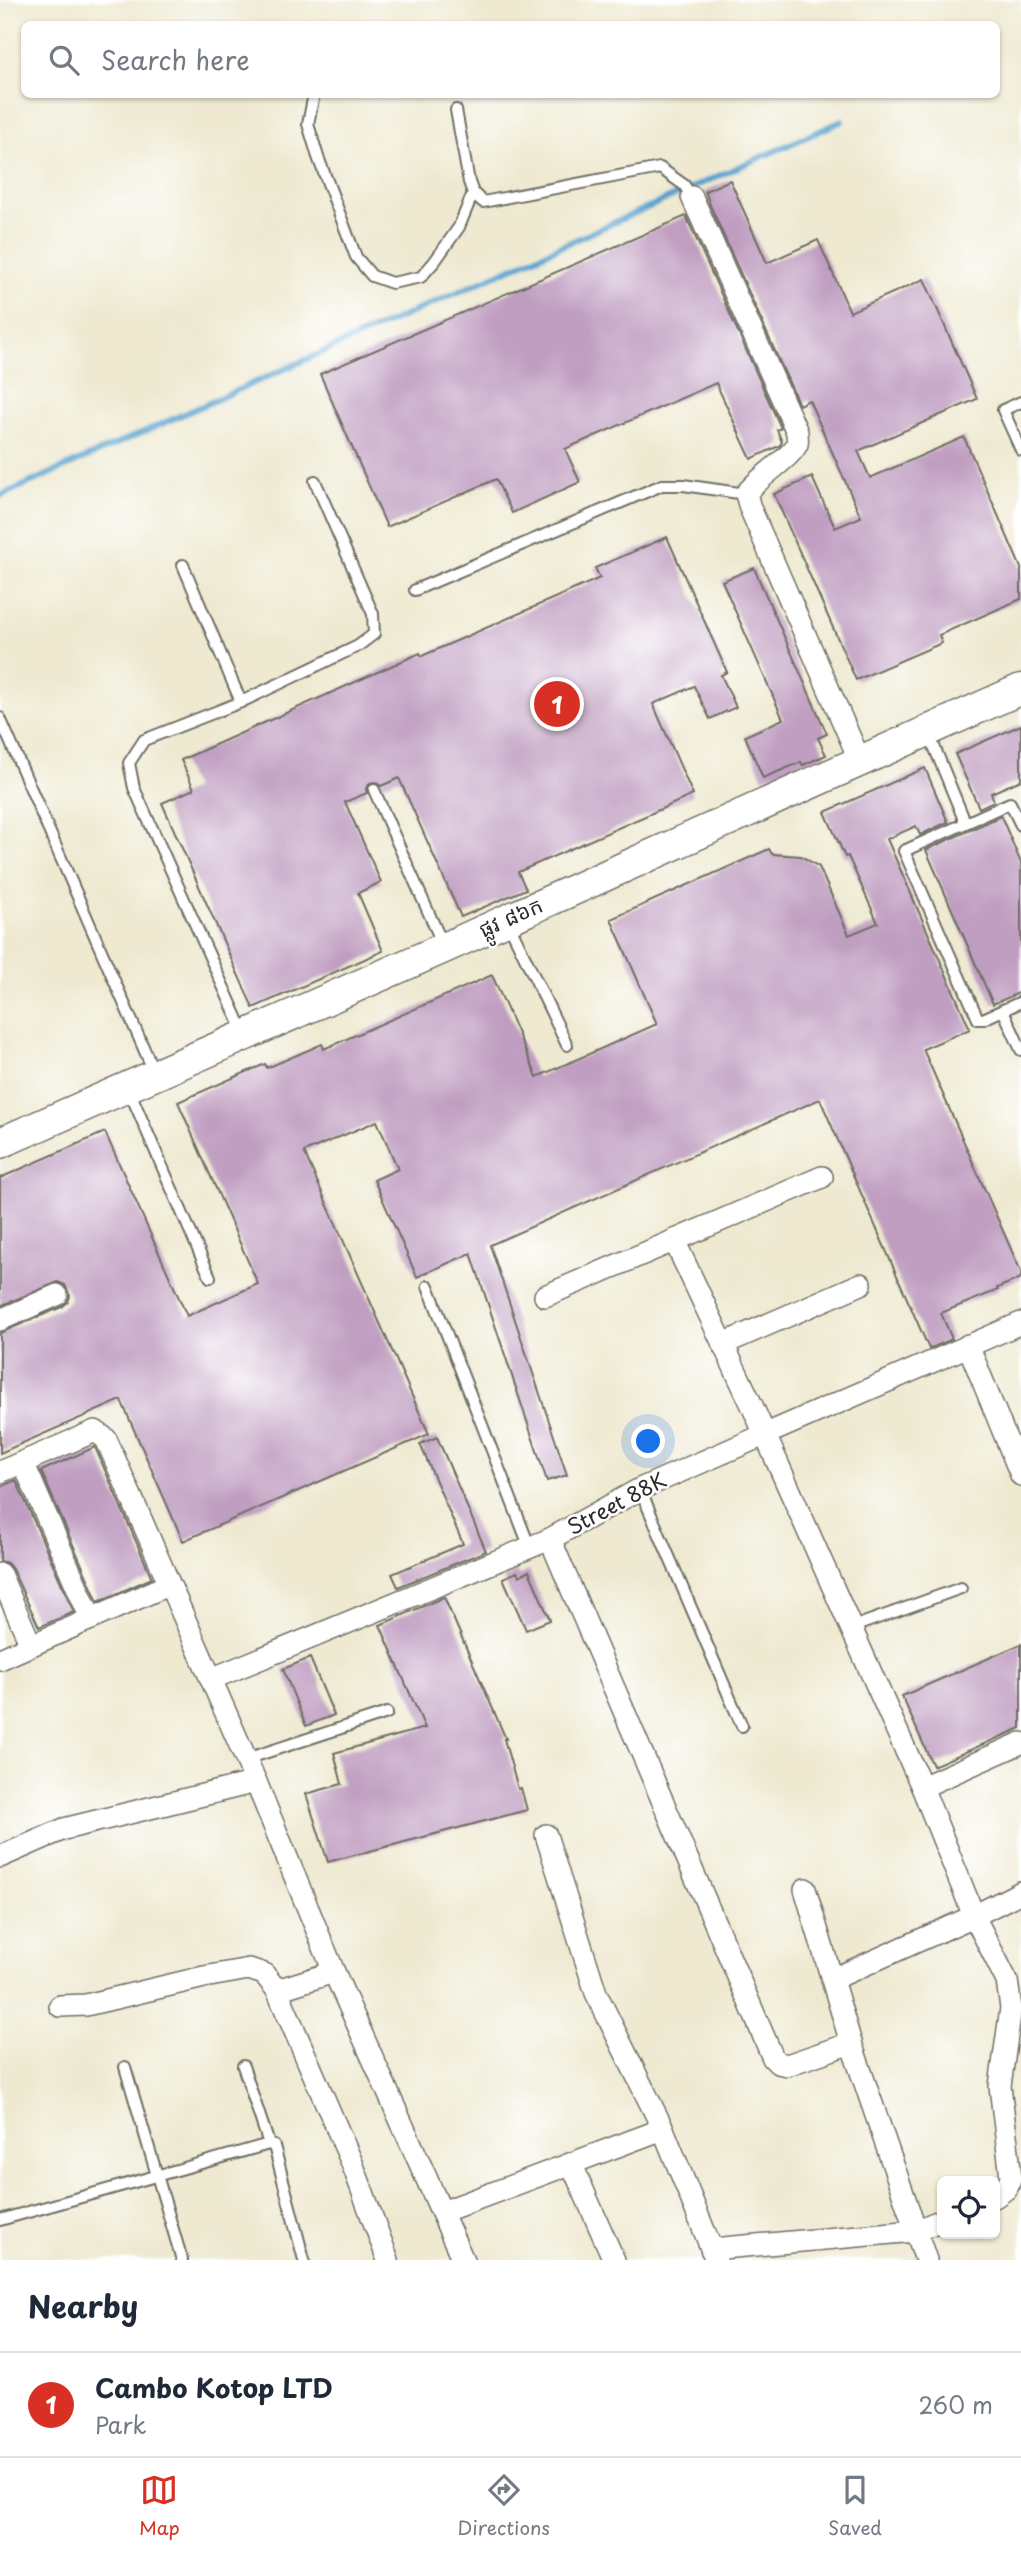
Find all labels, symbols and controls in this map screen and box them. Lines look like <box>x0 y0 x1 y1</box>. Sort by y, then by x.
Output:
search box <box>21 21 1000 98</box>
text: Search here <box>101 40 250 79</box>
icon: search <box>45 41 83 79</box>
pin: 1 <box>534 678 580 730</box>
street label: ផ្លូវ ៨៦ក <box>473 888 549 949</box>
your location <box>631 1424 665 1458</box>
street label: Street 88K <box>561 1463 671 1542</box>
map controls <box>937 2176 1000 2239</box>
button: locate <box>937 2176 1000 2239</box>
text: Nearby <box>28 2283 138 2328</box>
text: Cambo Kotop LTD <box>95 2368 333 2407</box>
text: 1 <box>46 2387 57 2422</box>
text: 260 m <box>918 2387 993 2422</box>
text: Park <box>95 2407 146 2442</box>
tab: Map <box>139 2471 180 2541</box>
tab: Directions <box>458 2471 550 2541</box>
tab: Saved <box>828 2471 882 2541</box>

